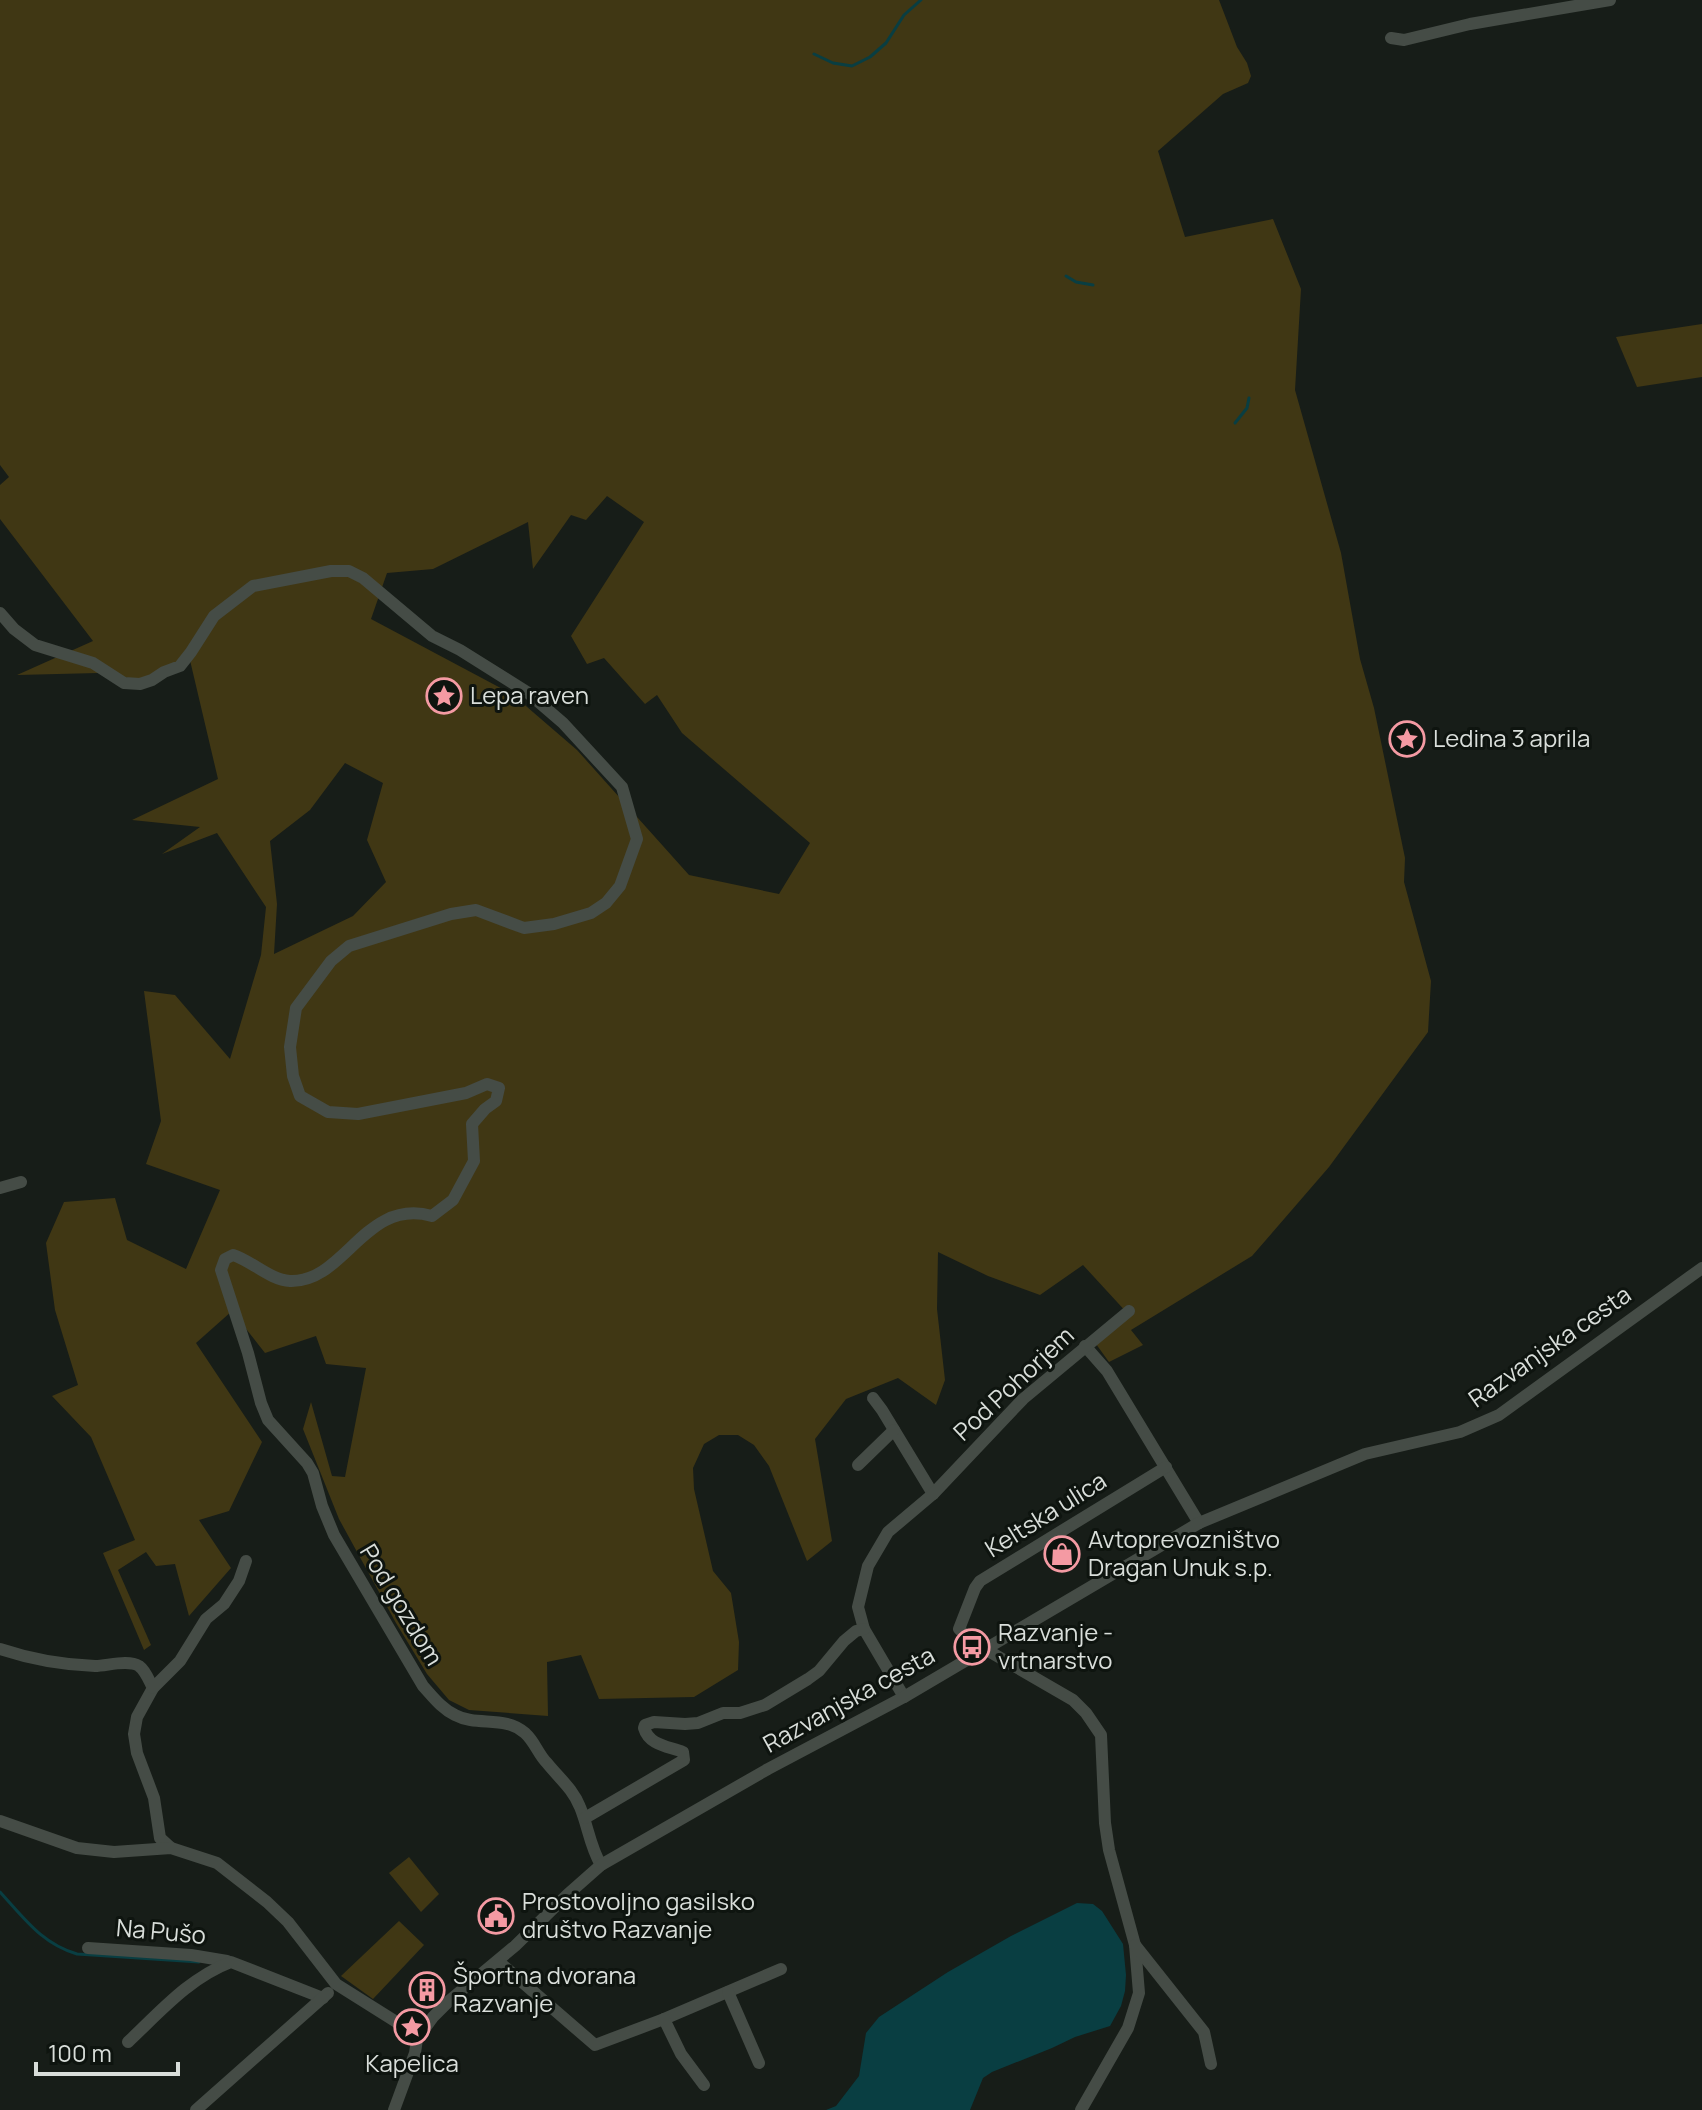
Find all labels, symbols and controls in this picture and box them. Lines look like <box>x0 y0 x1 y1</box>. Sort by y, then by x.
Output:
place icon: Lepa raven <box>425 677 463 715</box>
place label: Lepa raven <box>470 678 589 711</box>
place icon: Ledina 3 aprila <box>1388 720 1426 758</box>
place label: Ledina 3 aprila <box>1433 721 1590 754</box>
street label: Razvanjska cesta <box>1461 1277 1637 1414</box>
street label: Pod Pohorjem <box>946 1319 1080 1447</box>
street label: Keltska ulica <box>978 1463 1112 1564</box>
place label: Avtoprevozništvo Dragan Unuk s.p. <box>1088 1522 1280 1583</box>
shop icon: Avtoprevozništvo Dragan Unuk s.p. <box>1043 1535 1081 1573</box>
street label: Pod gozdom <box>353 1537 451 1671</box>
place label: Razvanje - vrtnarstvo <box>998 1615 1113 1676</box>
bus stop icon: Razvanje - vrtnarstvo <box>953 1628 991 1666</box>
street label: Razvanjska cesta <box>757 1638 940 1760</box>
place label: Prostovoljno gasilsko društvo Razvanje <box>522 1884 755 1945</box>
public building icon: Prostovoljno gasilsko društvo Razvanje <box>477 1897 515 1935</box>
street label: Na Pušo <box>115 1910 207 1951</box>
place label: Športna dvorana Razvanje <box>453 1958 636 2019</box>
building icon: Športna dvorana Razvanje <box>408 1971 446 2009</box>
place icon: Kapelica <box>393 2008 431 2046</box>
scale bar <box>36 2026 178 2076</box>
text: 100 m <box>48 2036 112 2069</box>
place label: Kapelica <box>365 2046 459 2079</box>

